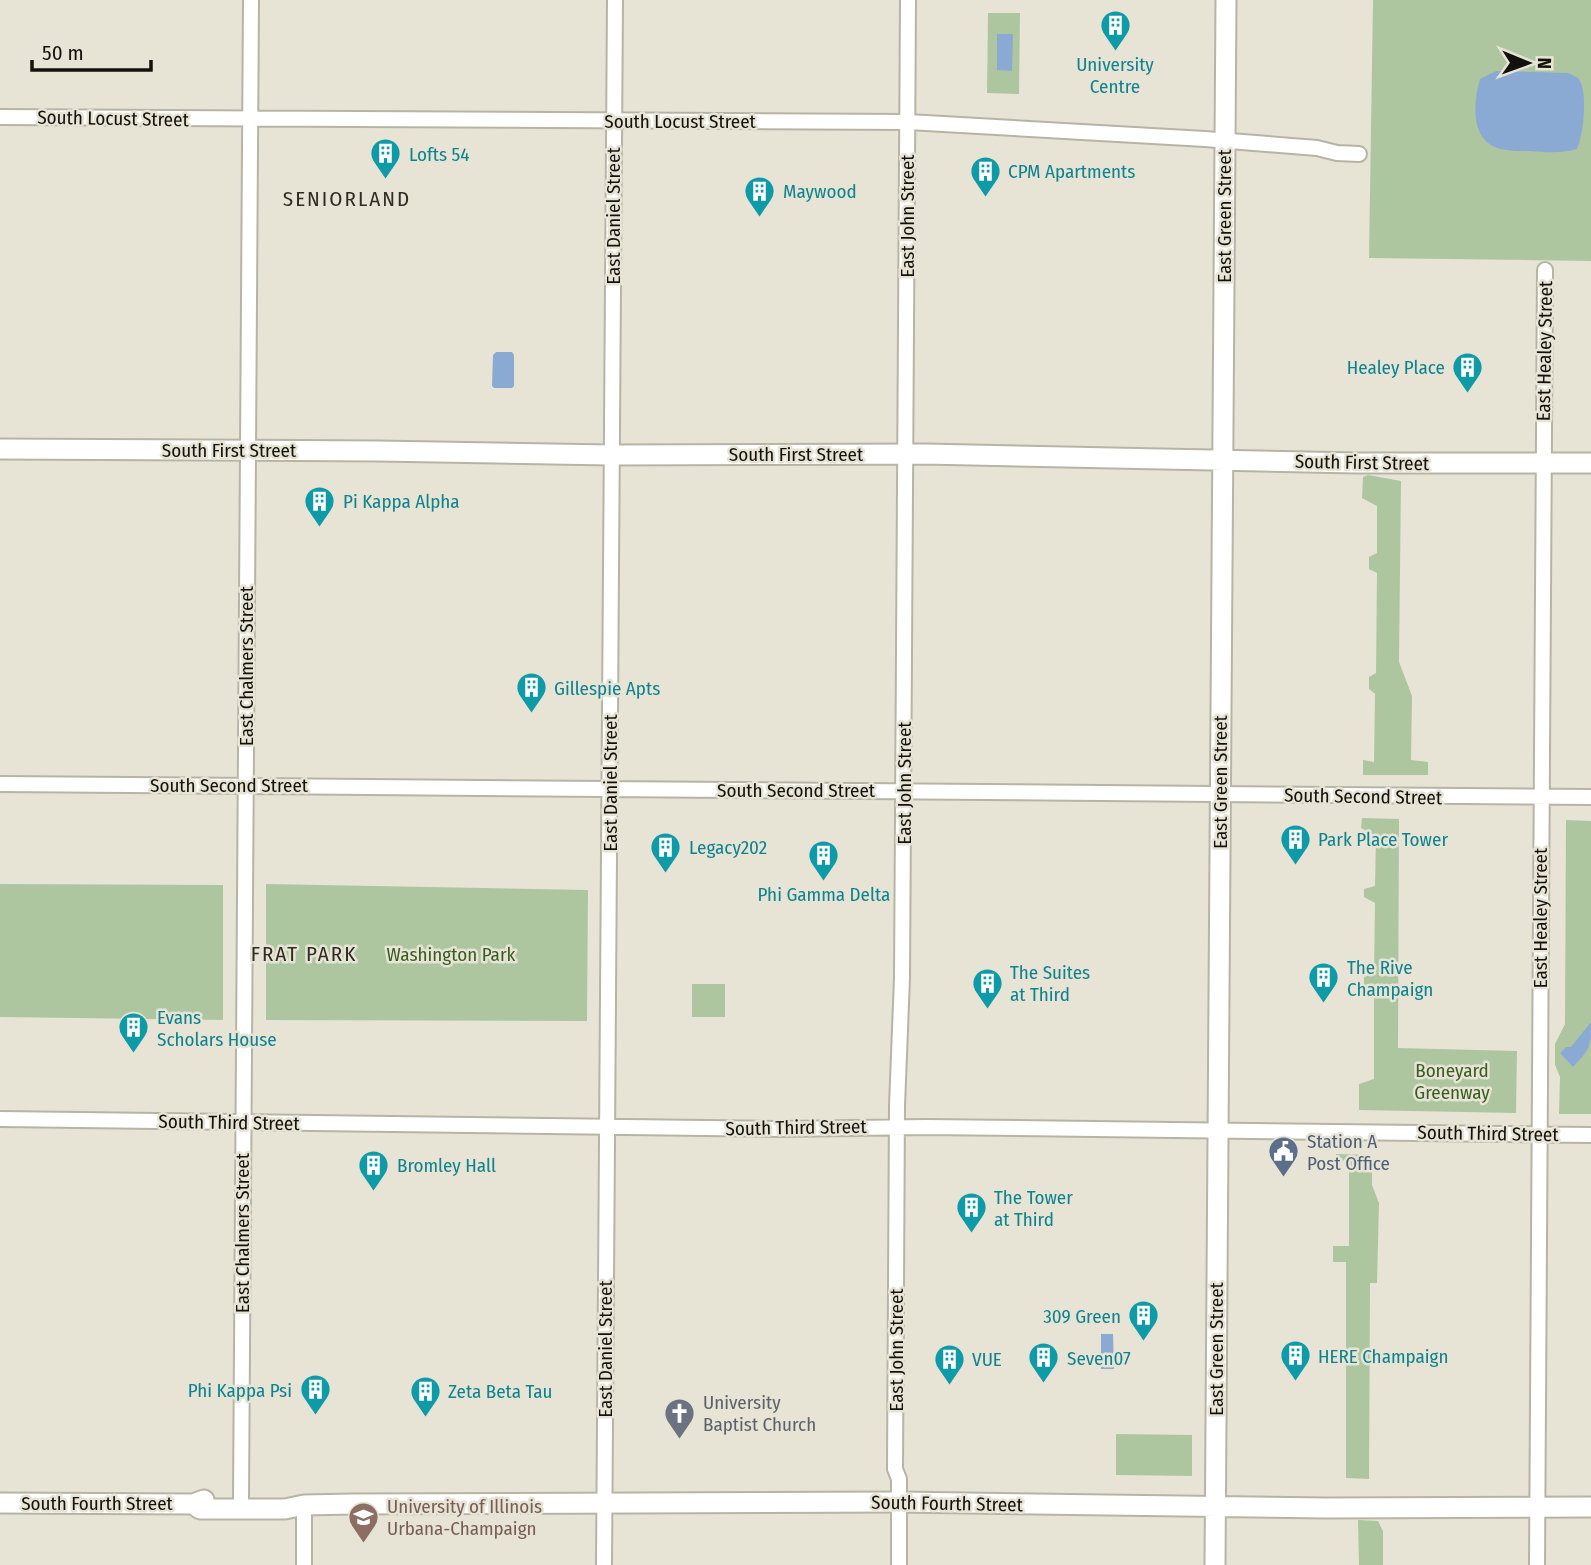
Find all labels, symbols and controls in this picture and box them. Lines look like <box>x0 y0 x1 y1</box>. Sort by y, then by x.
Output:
building icon: University Centre <box>1098 8 1132 52</box>
scale bar <box>32 28 150 72</box>
north arrow <box>1493 28 1563 98</box>
text: 50 m <box>42 40 84 66</box>
place label: University Centre <box>1076 53 1154 98</box>
text: N <box>1533 57 1556 69</box>
street label: South Locust Street <box>37 106 190 131</box>
street label: South Locust Street <box>604 110 757 133</box>
building icon: Lofts 54 <box>369 137 403 181</box>
place label: Lofts 54 <box>409 143 470 166</box>
street label: East Daniel Street <box>602 147 625 285</box>
street label: East Green Street <box>1213 148 1236 283</box>
street label: East John Street <box>896 154 919 278</box>
building icon: CPM Apartments <box>968 154 1002 198</box>
place label: CPM Apartments <box>1008 160 1135 183</box>
building icon: Maywood <box>743 174 777 218</box>
place label: Maywood <box>783 180 857 203</box>
district label: SENIORLAND <box>283 186 411 212</box>
street label: East Healey Street <box>1532 280 1557 421</box>
building icon: Healey Place <box>1451 350 1485 394</box>
place label: Healey Place <box>1347 356 1445 379</box>
street label: South First Street <box>162 439 297 462</box>
street label: South First Street <box>729 443 864 466</box>
street label: South First Street <box>1295 450 1430 475</box>
building icon: Pi Kappa Alpha <box>303 484 337 528</box>
place label: Pi Kappa Alpha <box>343 490 460 513</box>
street label: East Chalmers Street <box>235 585 258 746</box>
building icon: Gillespie Apts <box>514 671 548 715</box>
place label: Gillespie Apts <box>554 677 660 700</box>
street label: East Daniel Street <box>599 714 622 852</box>
street label: East Green Street <box>1209 714 1232 849</box>
street label: East John Street <box>893 721 916 845</box>
street label: South Second Street <box>150 774 309 797</box>
street label: South Second Street <box>717 779 876 802</box>
street label: South Second Street <box>1284 784 1443 809</box>
building icon: Park Place Tower <box>1278 822 1312 866</box>
place label: Park Place Tower <box>1318 828 1448 851</box>
building icon: Legacy202 <box>649 830 683 874</box>
place label: Legacy202 <box>689 836 767 859</box>
building icon: Phi Gamma Delta <box>807 838 841 882</box>
street label: East Healey Street <box>1529 847 1552 988</box>
place label: Phi Gamma Delta <box>758 883 890 906</box>
district label: FRAT PARK <box>251 941 357 967</box>
park label: Washington Park <box>387 943 516 966</box>
place label: The Rive Champaign <box>1347 956 1433 1001</box>
place label: The Suites at Third <box>1010 961 1090 1006</box>
building icon: The Rive Champaign <box>1307 961 1341 1005</box>
building icon: The Suites at Third <box>970 966 1004 1010</box>
place label: Evans Scholars House <box>157 1006 277 1051</box>
building icon: Evans Scholars House <box>117 1011 151 1055</box>
park label: Boneyard Greenway <box>1414 1059 1490 1104</box>
street label: South Third Street <box>158 1110 301 1135</box>
street label: South Third Street <box>725 1115 868 1140</box>
street label: South Third Street <box>1417 1121 1560 1146</box>
place label: Station A Post Office <box>1307 1130 1390 1175</box>
public building icon: Station A Post Office <box>1267 1135 1301 1179</box>
building icon: Bromley Hall <box>357 1148 391 1192</box>
street label: East Chalmers Street <box>231 1152 254 1313</box>
place label: Bromley Hall <box>397 1154 496 1177</box>
place label: The Tower at Third <box>994 1186 1073 1231</box>
building icon: The Tower at Third <box>954 1191 988 1235</box>
street label: East Daniel Street <box>594 1280 617 1418</box>
street label: East Green Street <box>1205 1281 1228 1416</box>
street label: East John Street <box>885 1288 908 1412</box>
building icon: 309 Green <box>1127 1299 1161 1343</box>
place label: 309 Green <box>1043 1305 1121 1328</box>
building icon: HERE Champaign <box>1278 1339 1312 1383</box>
building icon: Seven07 <box>1027 1341 1061 1385</box>
building icon: VUE <box>932 1342 966 1386</box>
place label: HERE Champaign <box>1318 1345 1449 1368</box>
place label: Seven07 <box>1067 1347 1131 1370</box>
place label: VUE <box>972 1348 1002 1371</box>
building icon: Phi Kappa Psi <box>298 1373 332 1417</box>
building icon: Zeta Beta Tau <box>408 1374 442 1418</box>
place label: Phi Kappa Psi <box>188 1379 292 1402</box>
place label: Zeta Beta Tau <box>448 1380 553 1403</box>
place label: University Baptist Church <box>703 1391 816 1436</box>
church icon: University Baptist Church <box>663 1396 697 1440</box>
street label: South Fourth Street <box>871 1491 1024 1516</box>
street label: South Fourth Street <box>21 1492 174 1515</box>
place label: University of Illinois Urbana-Champaign <box>387 1495 542 1540</box>
school or university icon: University of Illinois Urbana-Champaign <box>347 1500 381 1544</box>

